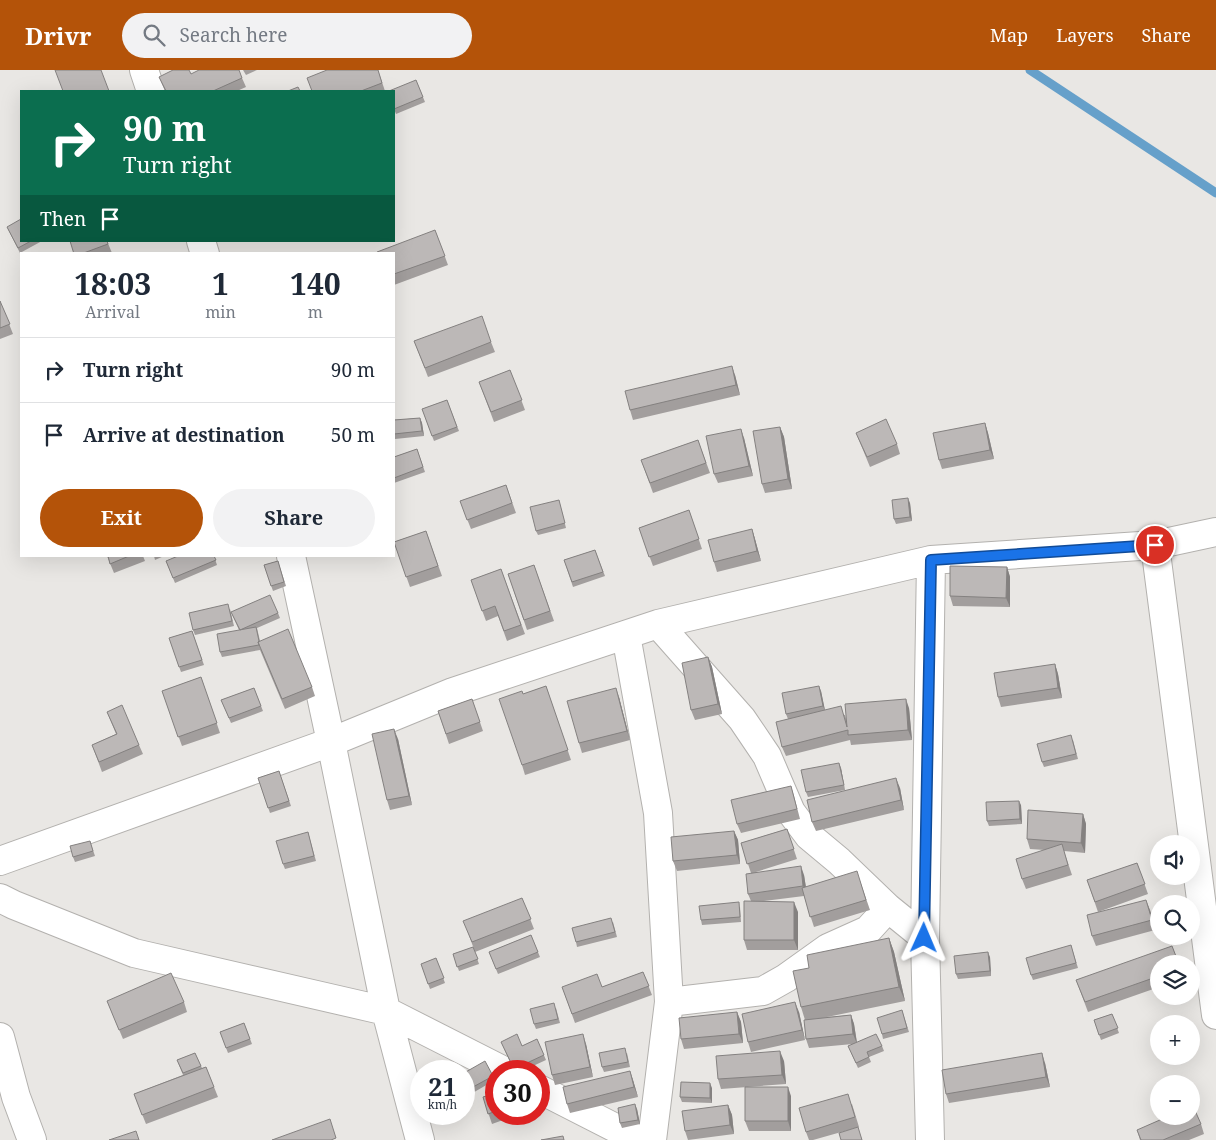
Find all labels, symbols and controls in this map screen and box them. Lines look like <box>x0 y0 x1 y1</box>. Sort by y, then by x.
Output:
search box <box>122 13 472 58</box>
text: Drivr <box>25 19 92 52</box>
icon: search <box>140 21 168 49</box>
text: Search here <box>180 22 287 48</box>
text: Map <box>990 23 1028 47</box>
text: Layers <box>1056 23 1114 47</box>
text: Share <box>1142 23 1191 47</box>
text: 90 m <box>123 104 206 151</box>
icon: right <box>40 110 105 175</box>
text: Turn right <box>123 149 232 179</box>
icon: arrive <box>96 205 124 233</box>
text: Then <box>40 206 86 232</box>
text: 18:03 <box>74 263 151 304</box>
text: 1 <box>212 263 229 304</box>
text: 140 <box>290 263 341 304</box>
text: Arrival <box>85 301 140 323</box>
text: min <box>205 301 236 323</box>
text: m <box>308 301 323 323</box>
icon: right <box>40 356 68 384</box>
text: Turn right <box>83 357 183 383</box>
text: 90 m <box>331 357 375 383</box>
icon: arrive <box>40 421 68 449</box>
text: Arrive at destination <box>83 422 285 448</box>
text: 50 m <box>331 422 375 448</box>
button: Exit <box>40 489 203 547</box>
button: Share <box>213 489 375 547</box>
pin <box>1134 524 1176 566</box>
icon: arrive <box>1141 531 1169 559</box>
map controls <box>1150 835 1200 1125</box>
button: sound <box>1150 835 1200 885</box>
button: search <box>1150 895 1200 945</box>
position arrow <box>897 911 949 963</box>
button: layers <box>1150 955 1200 1005</box>
button: + <box>1150 1015 1200 1065</box>
speed limit sign: 30 <box>485 1060 550 1125</box>
text: 21 <box>428 1069 457 1103</box>
button: − <box>1150 1075 1200 1125</box>
text: km/h <box>428 1096 457 1113</box>

